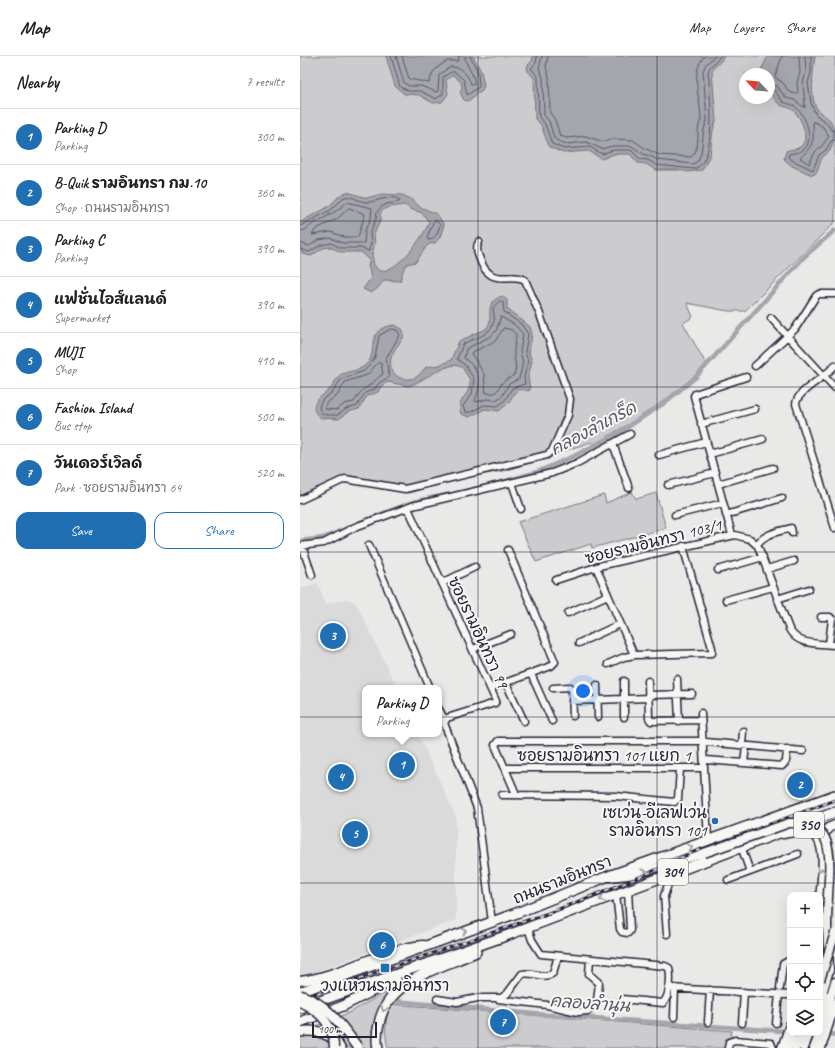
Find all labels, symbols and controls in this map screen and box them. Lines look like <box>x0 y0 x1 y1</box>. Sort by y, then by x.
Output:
text: Map <box>20 16 50 40</box>
text: Map <box>689 19 711 36</box>
text: Layers <box>733 19 764 36</box>
text: Share <box>786 19 815 36</box>
north arrow <box>739 68 775 104</box>
text: Nearby <box>16 72 59 93</box>
text: 7 results <box>246 74 284 90</box>
text: Parking D <box>54 119 106 138</box>
text: 1 <box>26 129 32 145</box>
text: 300 m <box>256 129 284 145</box>
text: Parking <box>54 138 88 154</box>
text: B-Quik รามอินทรา กม.10 <box>54 174 206 193</box>
text: 2 <box>26 185 32 201</box>
text: 360 m <box>256 185 284 201</box>
text: Shop · ถนนรามอินทรา <box>54 200 170 216</box>
text: Parking C <box>54 231 104 250</box>
text: 3 <box>26 241 32 257</box>
text: 390 m <box>256 241 284 257</box>
text: Parking <box>54 250 88 266</box>
text: แฟชั่นไอส์แลนด์ <box>54 290 167 309</box>
text: 4 <box>26 297 32 313</box>
text: 390 m <box>256 297 284 313</box>
text: Supermarket <box>54 310 109 326</box>
text: MUJI <box>54 343 83 362</box>
text: 5 <box>26 353 32 369</box>
text: 410 m <box>256 353 284 369</box>
text: Shop <box>54 362 76 378</box>
water label: คลองลำเกร็ด <box>546 396 641 460</box>
text: Fashion Island <box>54 399 132 418</box>
text: 6 <box>26 409 32 425</box>
text: 500 m <box>256 409 284 425</box>
text: Bus stop <box>54 418 91 434</box>
text: วันเดอร์เวิลด์ <box>54 454 142 473</box>
text: 7 <box>26 465 32 481</box>
text: 520 m <box>256 465 284 481</box>
text: Park · ซอยรามอินทรา 64 <box>54 480 181 496</box>
button: Save <box>16 512 146 549</box>
button: Share <box>154 512 284 549</box>
street label: ซอยรามอินทรา 103/1 <box>583 514 725 569</box>
street label: ซอยรามอินทรา 99 <box>444 573 514 693</box>
pin: 3 <box>320 621 346 651</box>
your location <box>573 681 593 701</box>
popup <box>362 685 442 737</box>
text: Parking D <box>376 694 428 713</box>
text: Parking <box>376 713 410 729</box>
street label: ซอยรามอินทรา 101 แยก 1 <box>517 745 692 766</box>
pin: 1 <box>389 750 415 780</box>
pin: 4 <box>328 762 354 792</box>
pin: 2 <box>787 770 813 800</box>
place label: เซเว่น-อีเลฟเว่น รามอินทรา 101 <box>602 801 708 841</box>
road number: 350 <box>794 812 824 838</box>
marker: เซเว่น-อีเลฟเว่น รามอินทรา 101 <box>710 816 720 826</box>
pin: 5 <box>342 819 368 849</box>
one-way arrow <box>686 843 693 851</box>
street label: ถนนรามอินทรา <box>510 850 615 909</box>
road number: 304 <box>658 859 688 885</box>
one-way arrow <box>640 868 647 877</box>
one-way arrow <box>818 868 827 874</box>
map controls <box>787 892 823 1036</box>
button: + <box>787 892 823 928</box>
one-way arrow <box>598 895 605 903</box>
one-way arrow <box>460 928 467 936</box>
button: − <box>787 928 823 964</box>
pin: 6 <box>369 930 395 960</box>
marker: วงแหวนรามอินทรา <box>379 962 391 974</box>
button: locate <box>787 964 823 1000</box>
place label: วงแหวนรามอินทรา <box>321 975 449 996</box>
water label: คลองลำนุ่น <box>549 989 631 1019</box>
button: layers <box>787 1000 823 1036</box>
one-way arrow <box>381 1005 389 1012</box>
pin: 7 <box>490 1007 516 1037</box>
scale bar <box>312 1020 377 1039</box>
text: 100 m <box>318 1022 342 1036</box>

